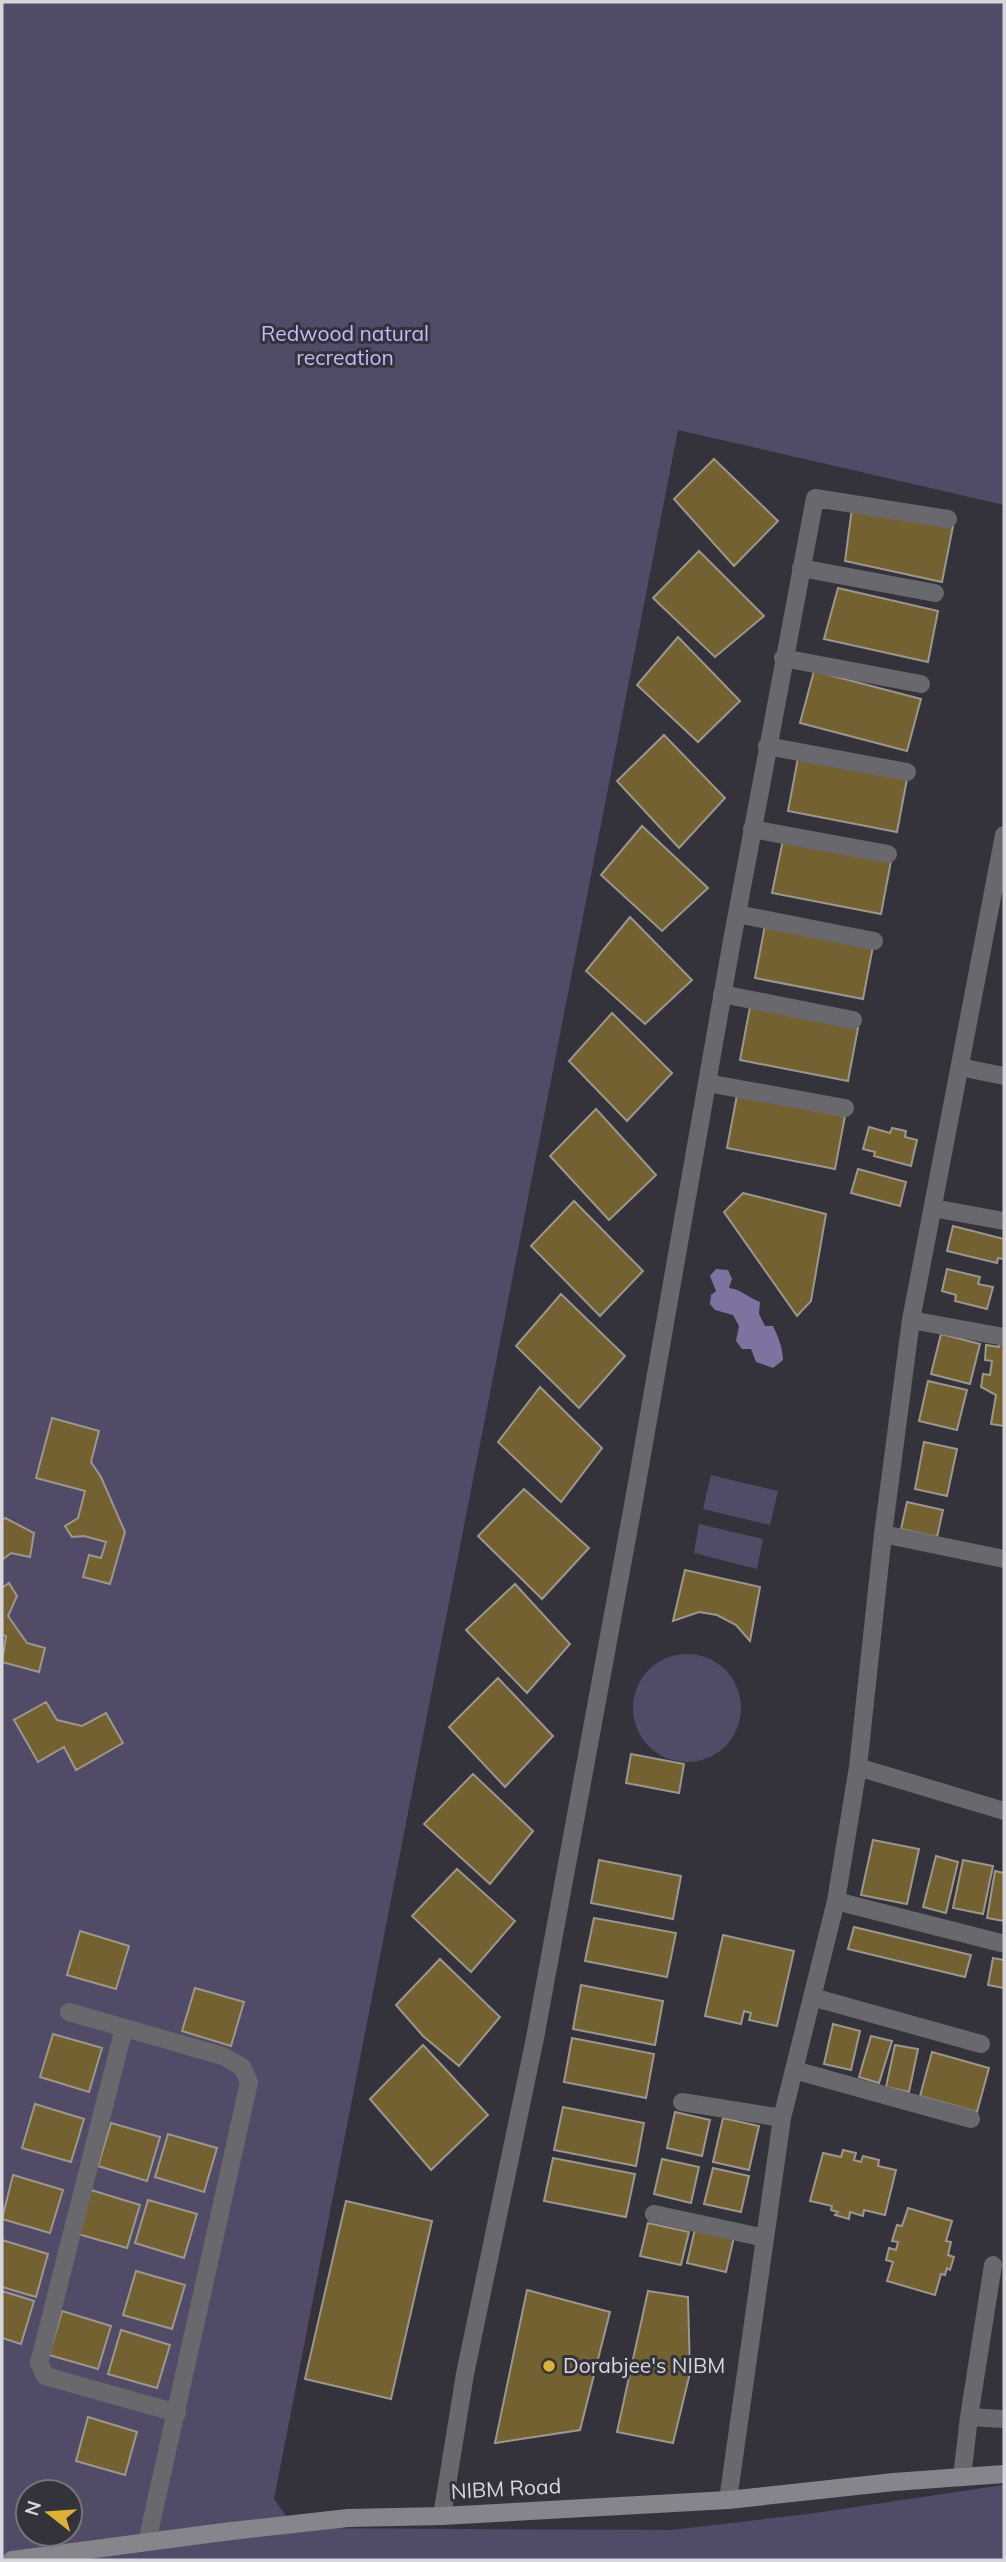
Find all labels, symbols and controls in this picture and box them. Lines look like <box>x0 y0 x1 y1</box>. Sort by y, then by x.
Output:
park label: Redwood natural recreation <box>261 320 429 370</box>
place label: Dorabjee's NIBM <box>563 2352 725 2378</box>
marker: Dorabjee's NIBM <box>541 2358 557 2374</box>
street label: NIBM Road <box>450 2472 562 2504</box>
north arrow <box>14 2478 84 2548</box>
text: N <box>19 2498 46 2518</box>

